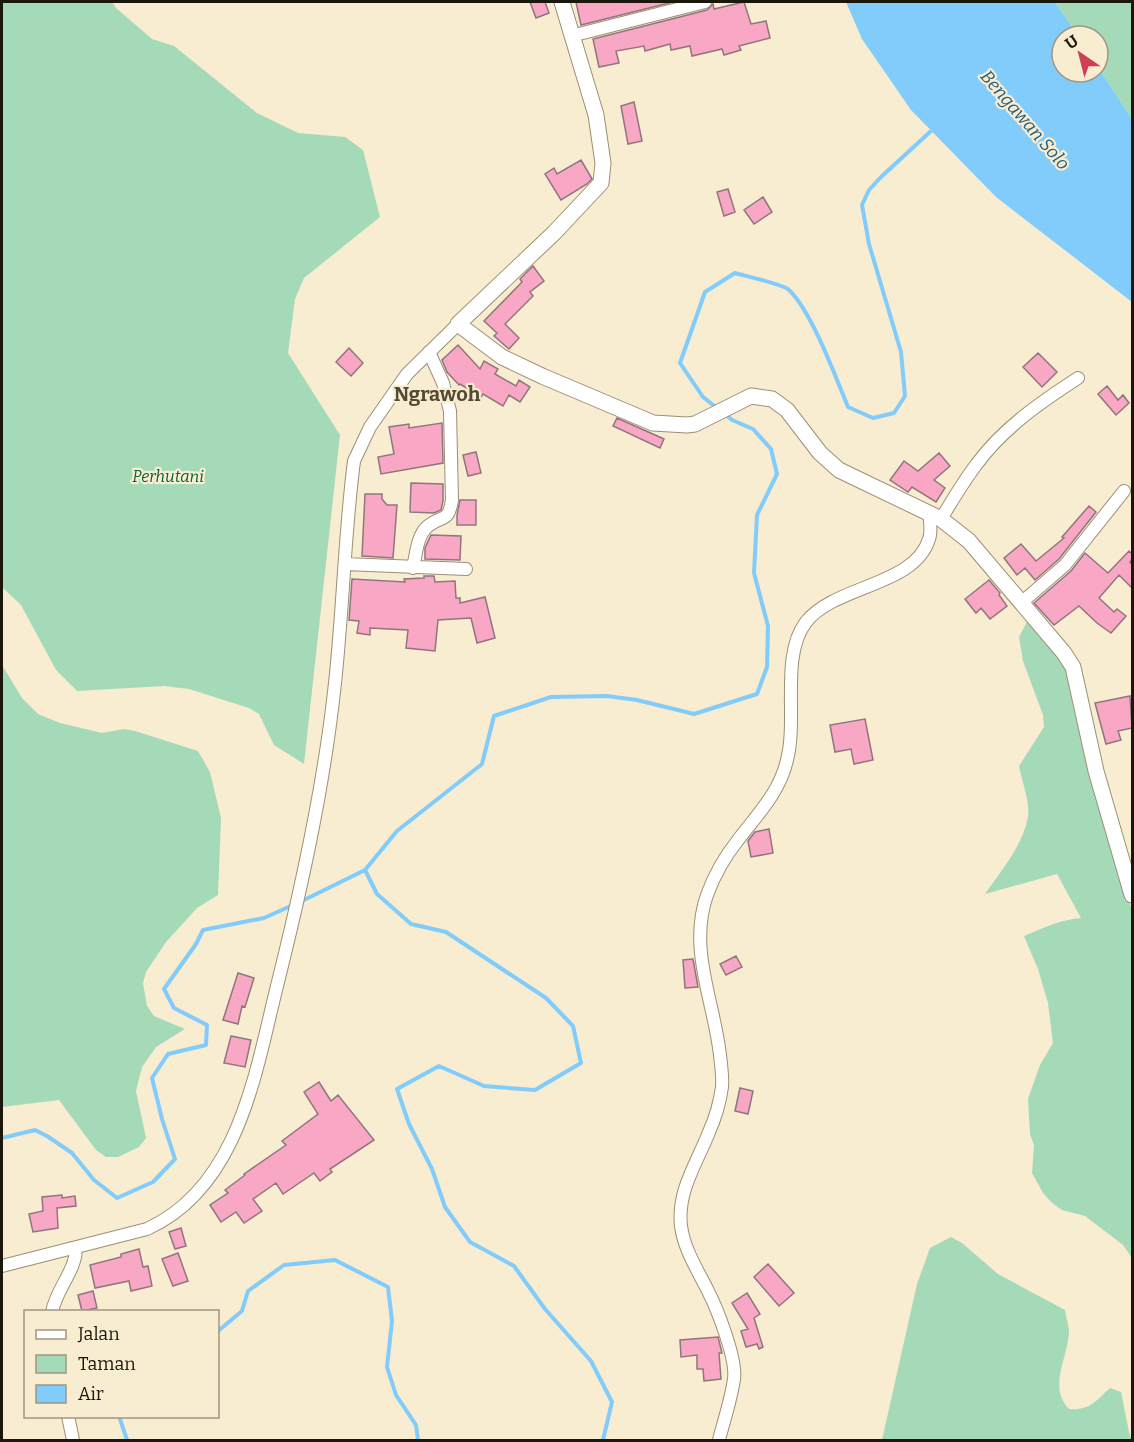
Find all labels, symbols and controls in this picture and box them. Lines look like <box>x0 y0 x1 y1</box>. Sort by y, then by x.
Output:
north arrow <box>1050 24 1110 84</box>
text: U <box>1061 31 1082 53</box>
water label: Bengawan Solo <box>976 66 1074 174</box>
district label: Ngrawoh <box>394 382 481 406</box>
park label: Perhutani <box>132 467 204 486</box>
legend <box>24 1310 219 1418</box>
text: Jalan <box>77 1323 120 1345</box>
text: Taman <box>78 1353 136 1375</box>
text: Air <box>78 1383 104 1405</box>

